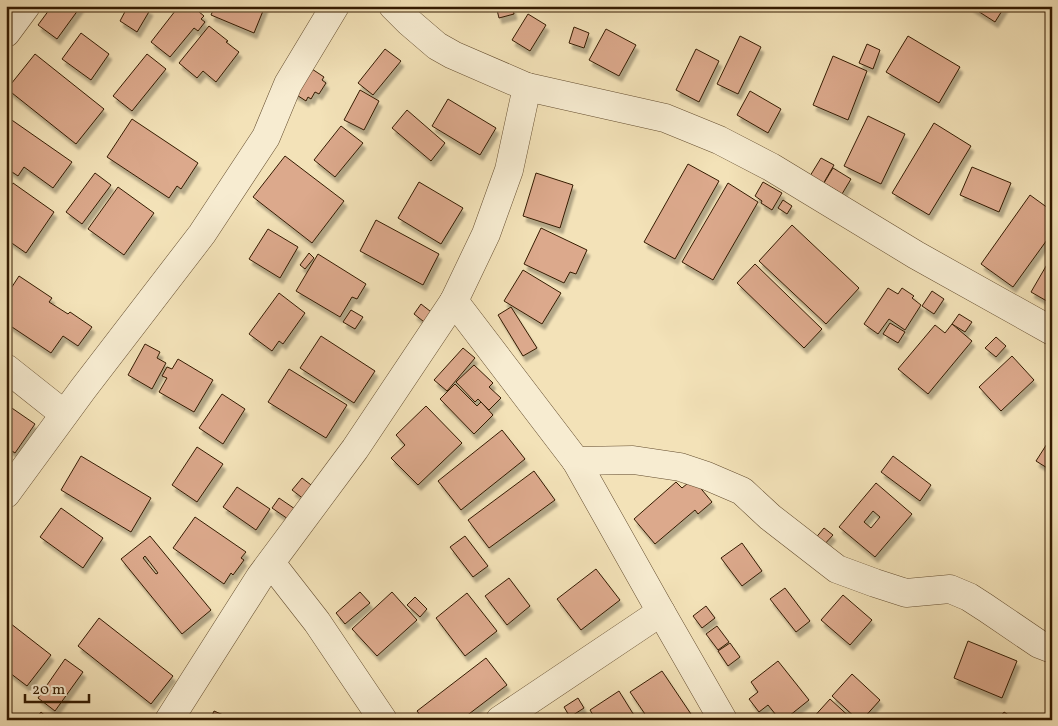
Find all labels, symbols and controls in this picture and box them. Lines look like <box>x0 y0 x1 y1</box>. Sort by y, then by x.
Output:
scale bar <box>25 671 89 703</box>
text: 20 m <box>32 680 65 701</box>

